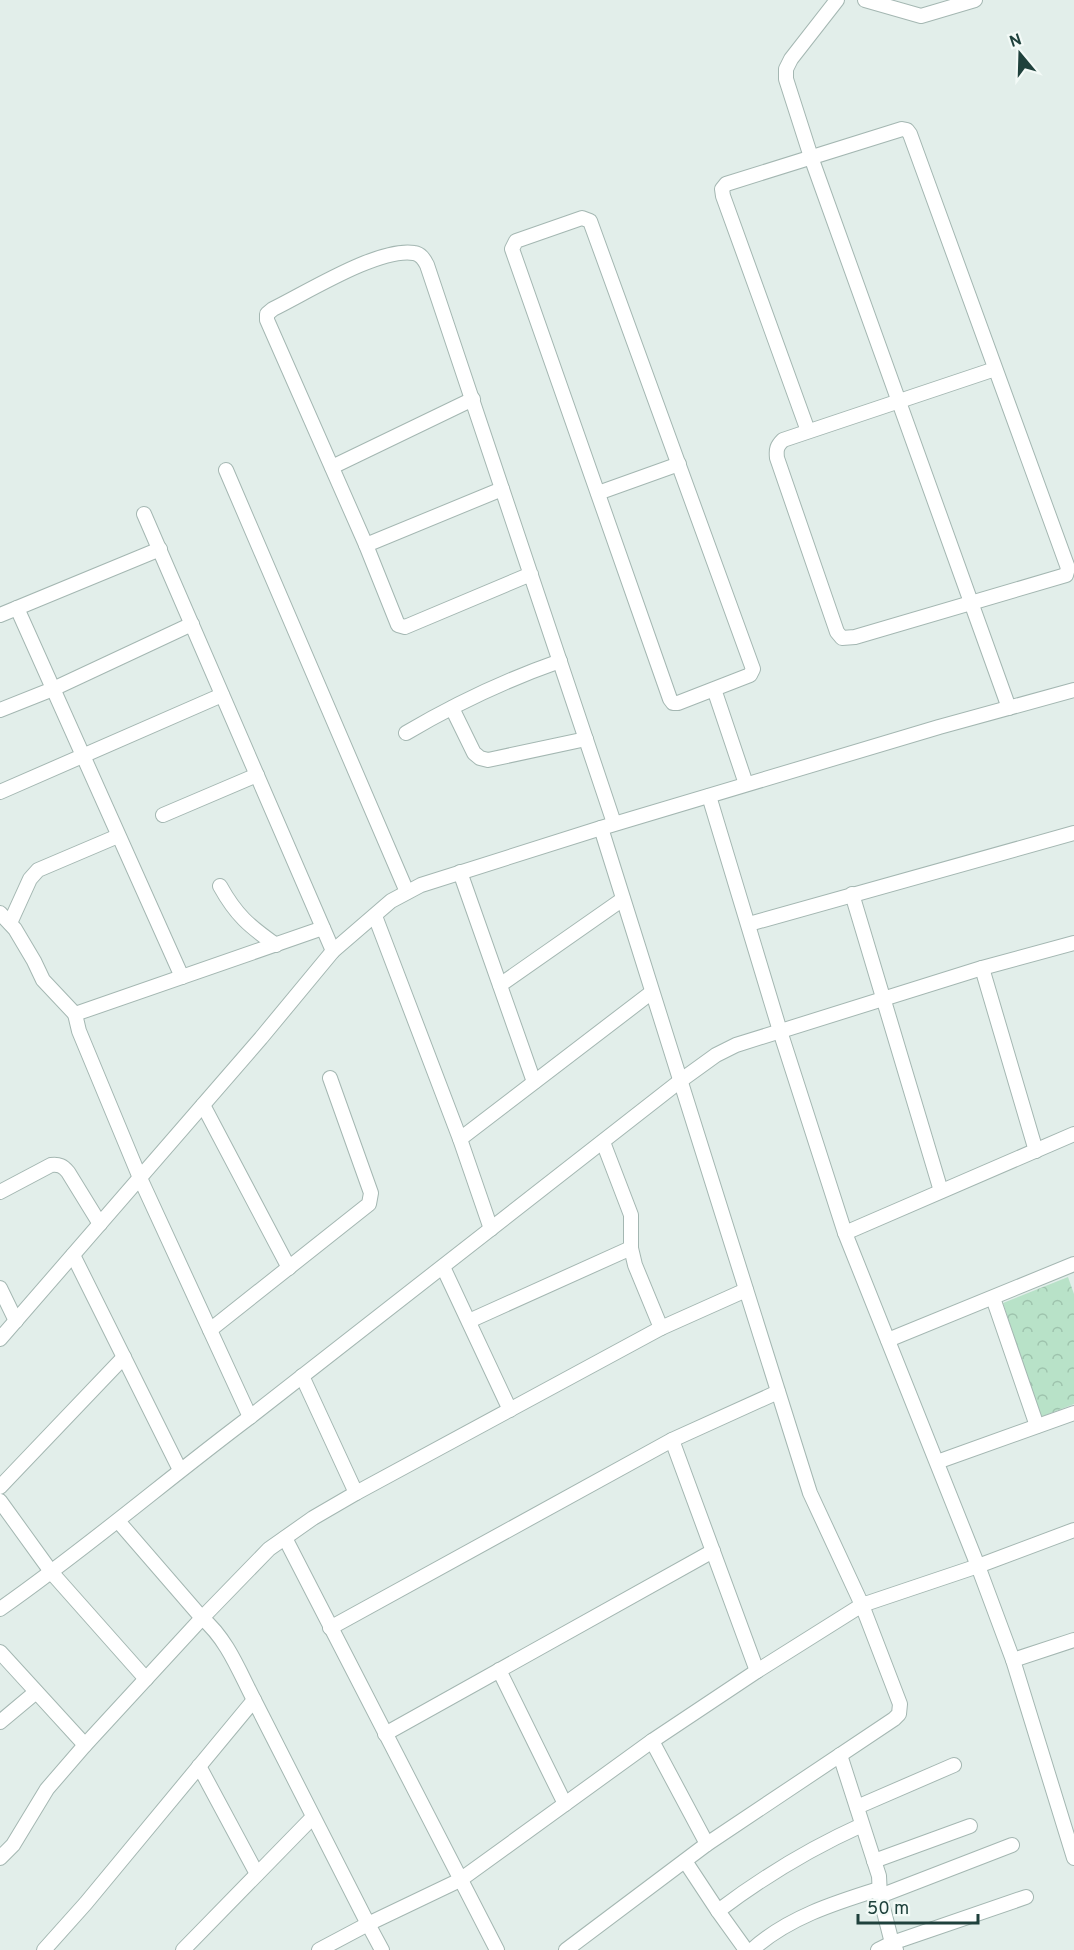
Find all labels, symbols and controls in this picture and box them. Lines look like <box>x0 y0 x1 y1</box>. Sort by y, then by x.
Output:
north arrow <box>990 24 1050 84</box>
text: N <box>1007 30 1024 53</box>
scale bar <box>858 1887 978 1925</box>
text: 50 m <box>867 1898 909 1921</box>

